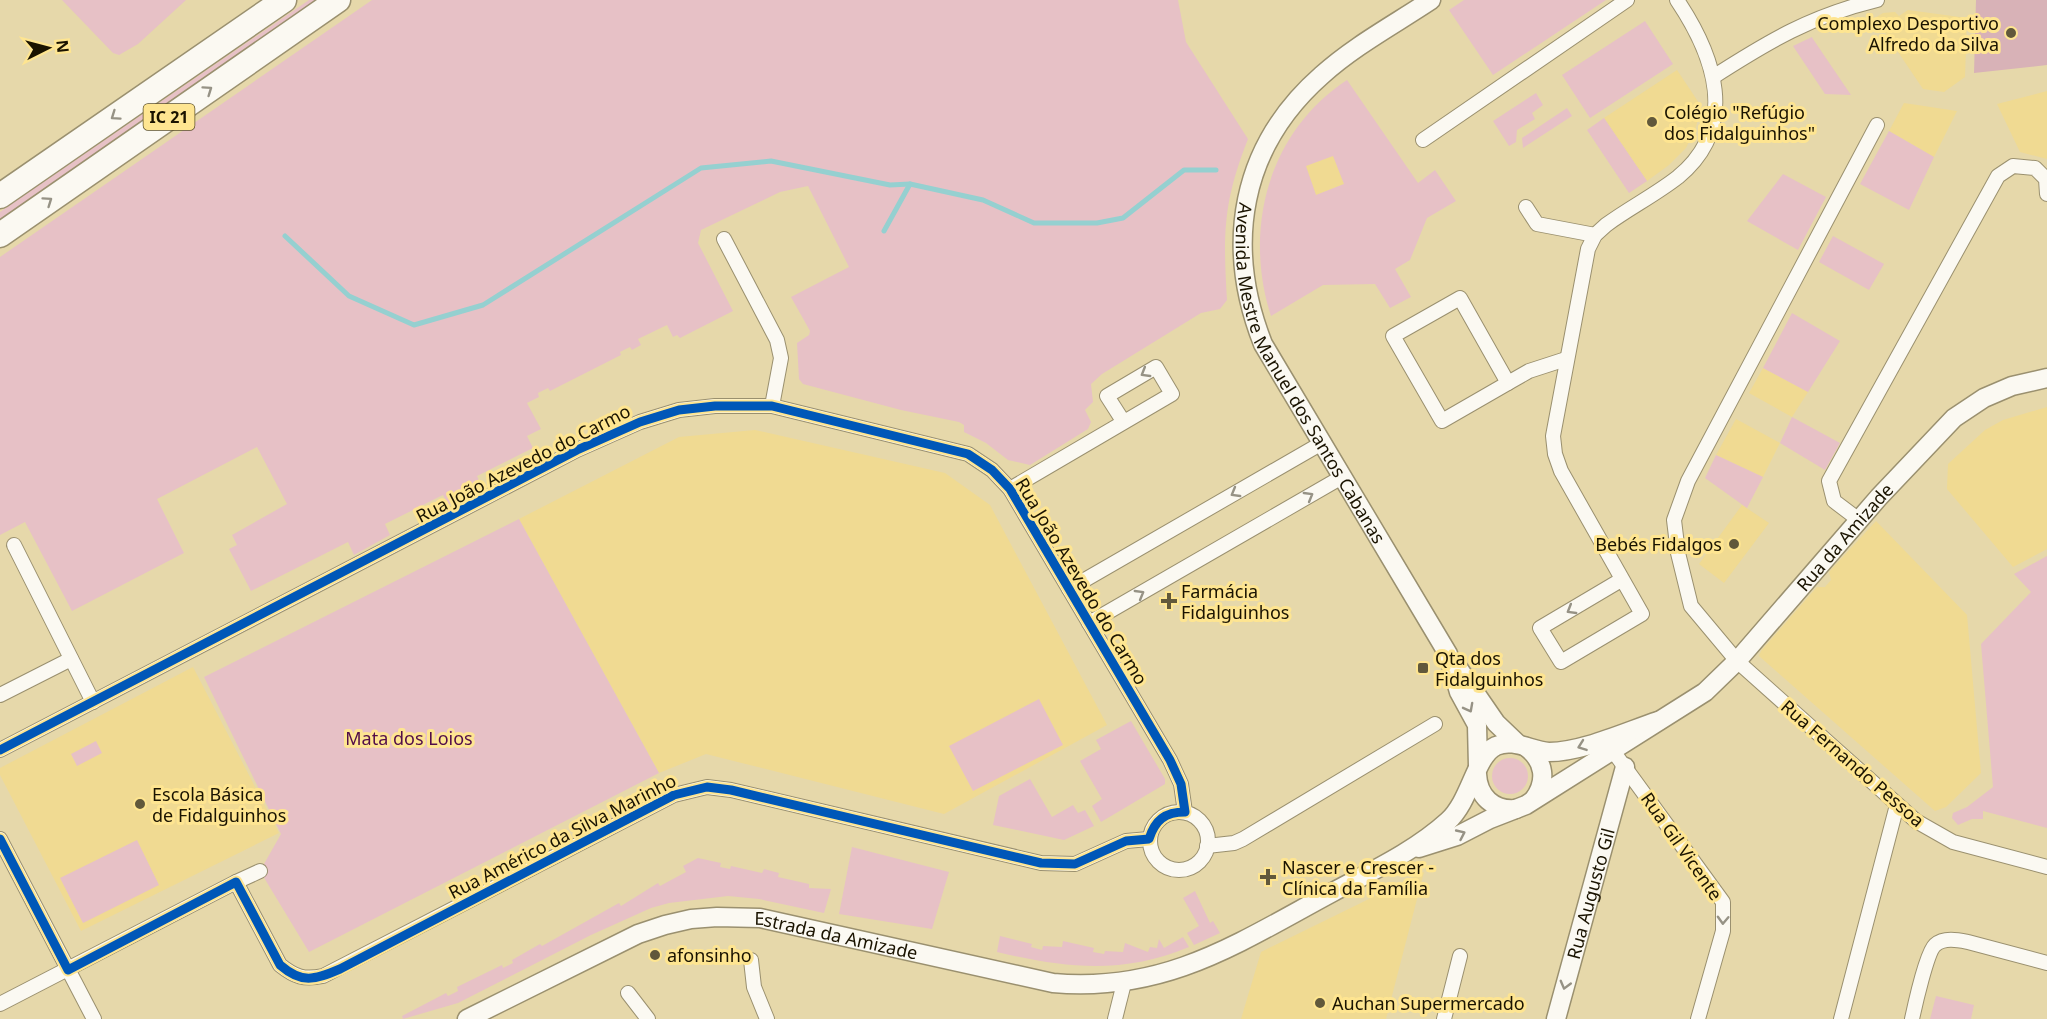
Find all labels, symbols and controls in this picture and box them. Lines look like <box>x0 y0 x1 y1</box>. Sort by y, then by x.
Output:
place label: Complexo Desportivo Alfredo da Silva <box>1817 11 1999 56</box>
north arrow <box>18 18 78 78</box>
marker: Complexo Desportivo Alfredo da Silva <box>2004 26 2018 40</box>
text: N <box>51 39 75 54</box>
one-way arrow <box>201 86 212 97</box>
place label: Colégio "Refúgio dos Fidalguinhos" <box>1664 100 1815 145</box>
road number: IC 21 <box>144 104 195 130</box>
one-way arrow <box>111 109 121 121</box>
marker: Colégio "Refúgio dos Fidalguinhos" <box>1645 115 1659 129</box>
one-way arrow <box>41 197 52 208</box>
street label: Avenida Mestre Manuel dos Santos Cabanas <box>1231 201 1391 548</box>
one-way arrow <box>1141 366 1151 378</box>
street label: Rua João Azevedo do Carmo <box>412 398 634 528</box>
street label: Rua João Azevedo do Carmo <box>1011 473 1153 689</box>
street label: Rua da Amizade <box>1791 478 1898 596</box>
one-way arrow <box>1231 486 1241 497</box>
one-way arrow <box>1303 492 1313 504</box>
place label: Bebés Fidalgos <box>1595 532 1722 556</box>
marker: Bebés Fidalgos <box>1727 537 1741 551</box>
place label: Farmácia Fidalguinhos <box>1181 579 1289 624</box>
one-way arrow <box>1134 589 1144 601</box>
marker: Farmácia Fidalguinhos <box>1162 594 1176 608</box>
one-way arrow <box>1567 602 1577 614</box>
place label: Qta dos Fidalguinhos <box>1435 646 1543 691</box>
marker: Qta dos Fidalguinhos <box>1416 661 1430 675</box>
street label: Rua Fernando Pessoa <box>1776 694 1930 832</box>
one-way arrow <box>1461 702 1473 713</box>
park label: Mata dos Loios <box>345 726 473 750</box>
one-way arrow <box>1577 739 1588 752</box>
street label: Rua Américo da Silva Marinho <box>444 768 680 904</box>
place label: Escola Básica de Fidalguinhos <box>152 782 286 827</box>
street label: Rua Gil Vicente <box>1636 787 1728 905</box>
marker: Escola Básica de Fidalguinhos <box>133 797 147 811</box>
street label: Rua Augusto Gil <box>1561 825 1620 962</box>
one-way arrow <box>1455 829 1466 841</box>
place label: Nascer e Crescer - Clínica da Família <box>1282 855 1434 900</box>
marker: Nascer e Crescer - Clínica da Família <box>1259 868 1277 886</box>
street label: Estrada da Amizade <box>754 906 920 965</box>
one-way arrow <box>1717 916 1729 925</box>
place label: afonsinho <box>667 943 752 967</box>
marker: afonsinho <box>648 948 662 962</box>
one-way arrow <box>1560 979 1572 990</box>
place label: Auchan Supermercado <box>1332 991 1525 1015</box>
marker: Auchan Supermercado <box>1313 996 1327 1010</box>

